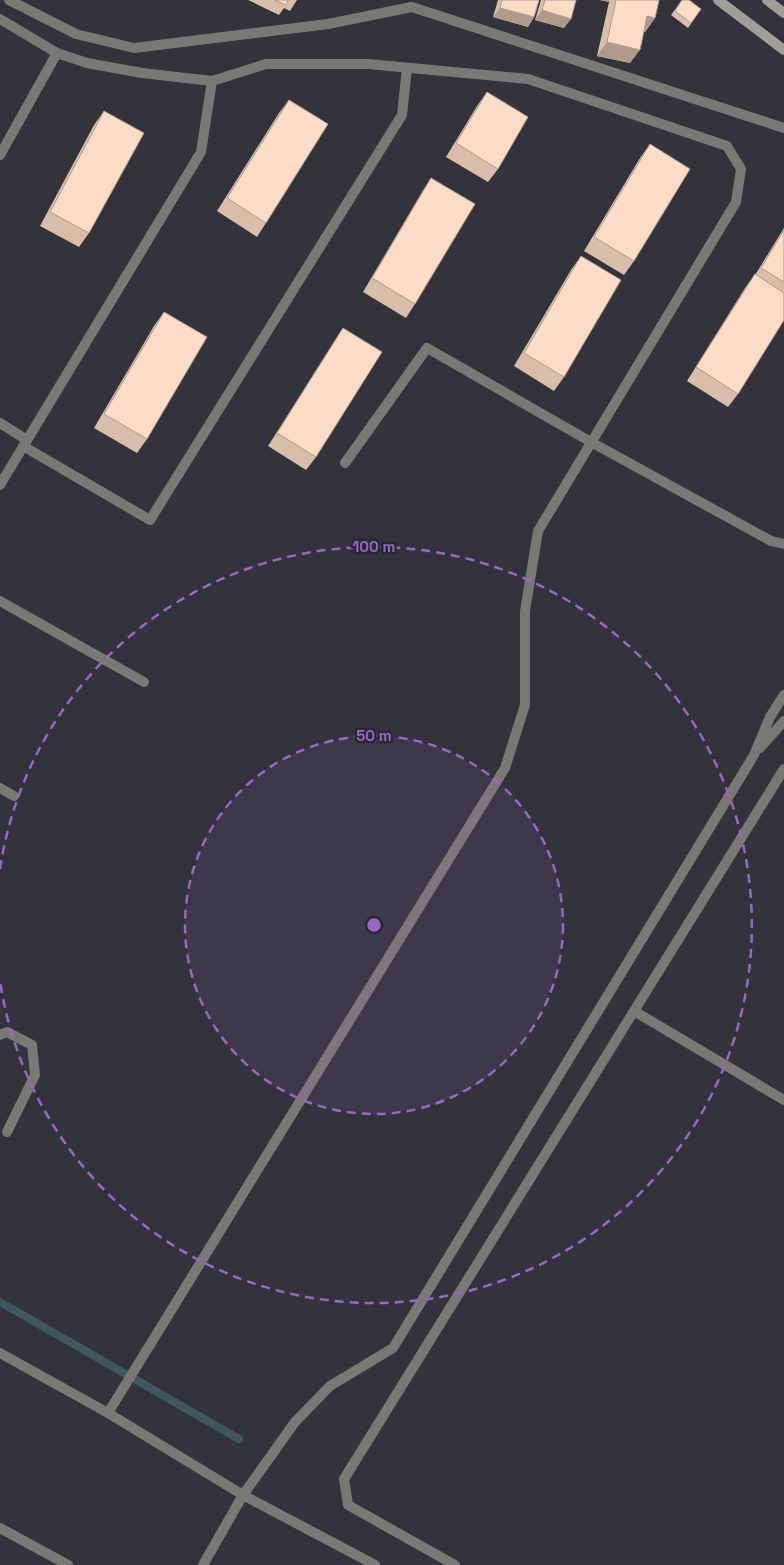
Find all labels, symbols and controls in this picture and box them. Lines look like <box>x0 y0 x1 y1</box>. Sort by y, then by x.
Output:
text: 100 m <box>353 537 395 556</box>
text: 50 m <box>356 726 392 745</box>
centre of rings <box>365 916 383 934</box>

